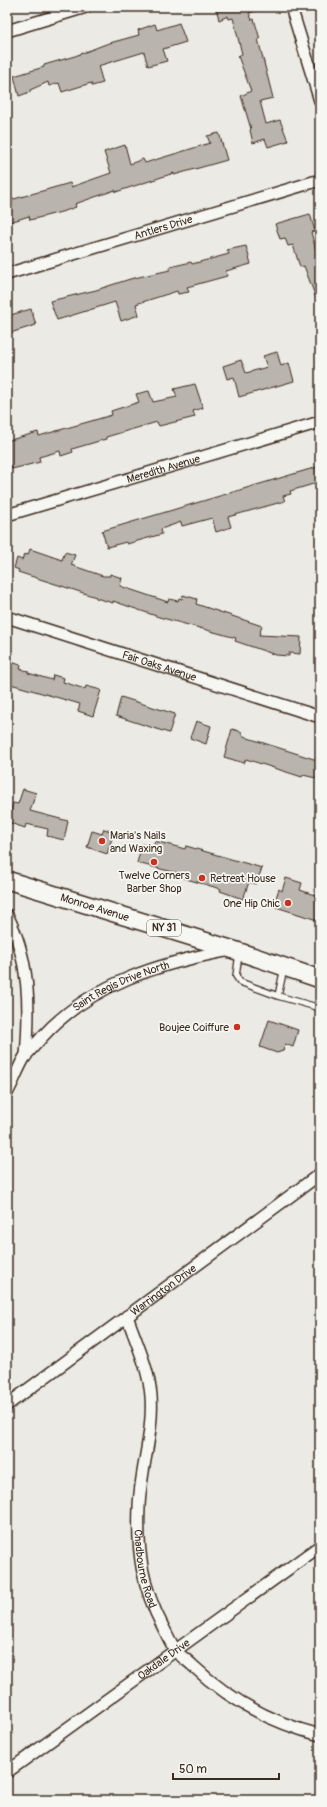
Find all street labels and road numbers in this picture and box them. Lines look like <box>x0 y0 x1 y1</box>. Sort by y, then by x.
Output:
street label: Antlers Drive <box>132 212 195 242</box>
street label: Meredith Avenue <box>125 451 202 486</box>
street label: Fair Oaks Avenue <box>121 648 199 684</box>
street label: Monroe Avenue <box>59 890 131 924</box>
road number: NY 31 <box>147 920 181 936</box>
street label: Saint Regis Drive North <box>70 958 171 1014</box>
street label: Warrington Drive <box>128 1261 199 1318</box>
street label: Chadbourne Road <box>132 1529 160 1610</box>
street label: Oakdale Drive <box>135 1636 193 1682</box>

